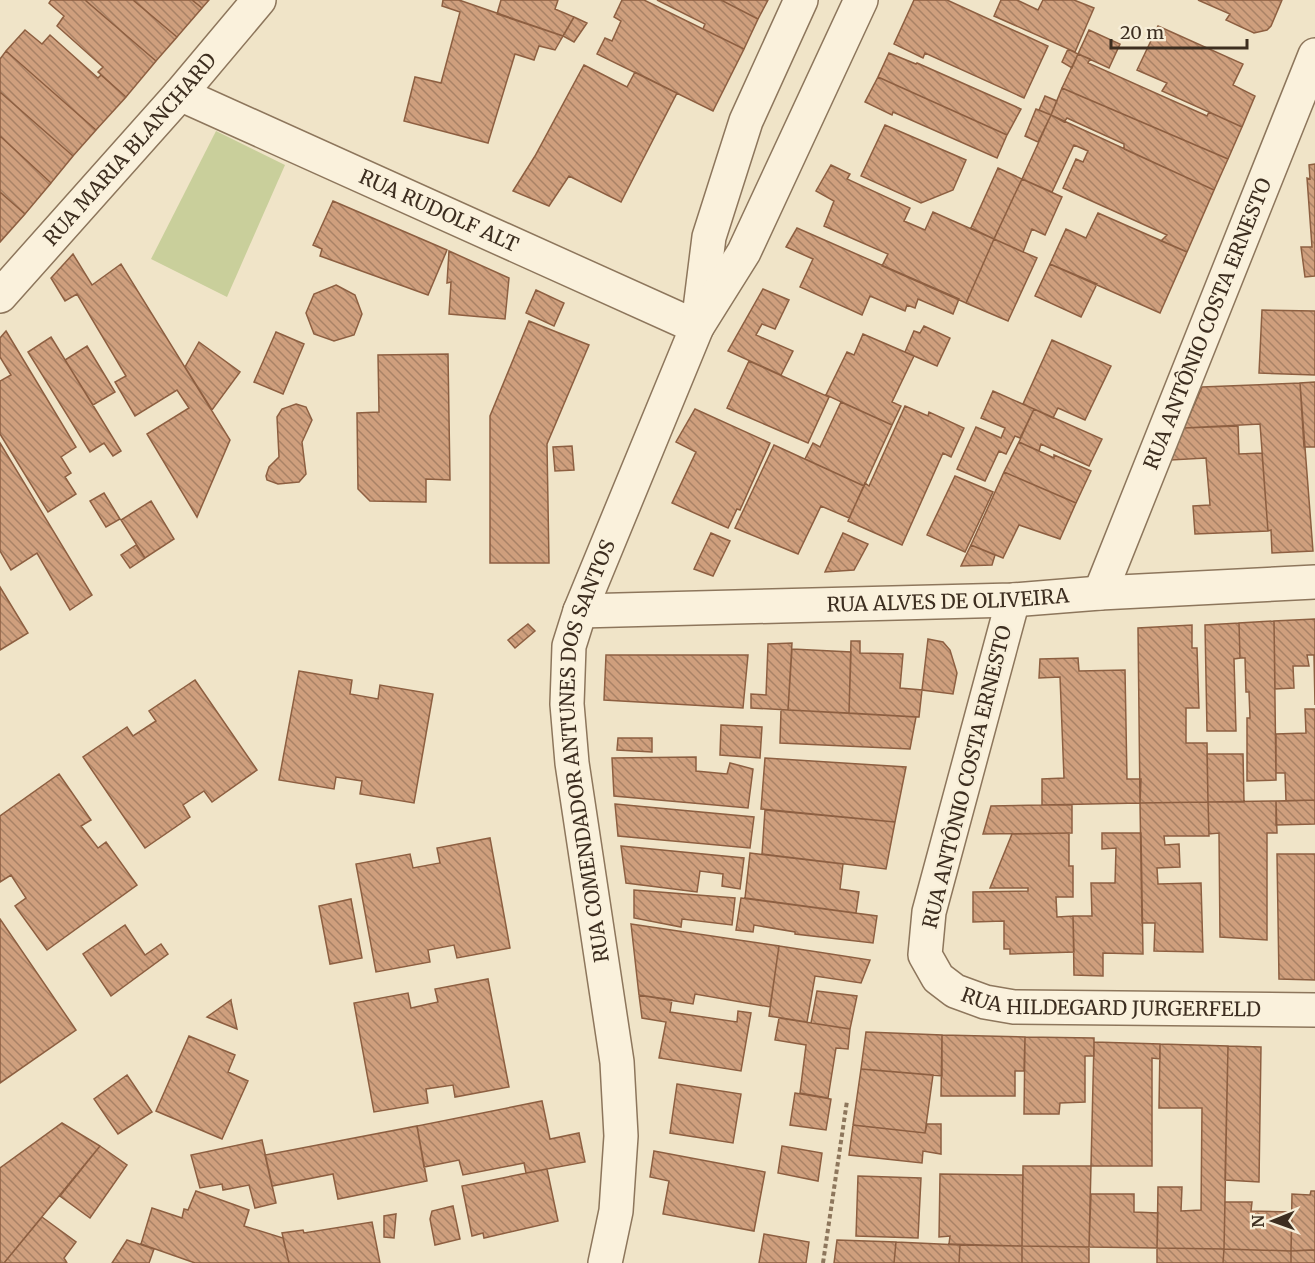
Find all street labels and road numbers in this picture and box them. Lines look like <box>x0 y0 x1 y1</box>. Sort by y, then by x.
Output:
street label: RUA MARIA BLANCHARD <box>38 47 221 251</box>
street label: RUA RUDOLF ALT <box>356 163 523 257</box>
street label: RUA ANTÔNIO COSTA ERNESTO <box>1138 174 1277 473</box>
street label: RUA COMENDADOR ANTUNES DOS SANTOS <box>592 536 624 968</box>
street label: RUA ALVES DE OLIVEIRA <box>826 582 1071 617</box>
street label: RUA ANTÔNIO COSTA ERNESTO <box>916 622 1016 931</box>
street label: RUA HILDEGARD JURGERFELD <box>958 981 1261 1021</box>

